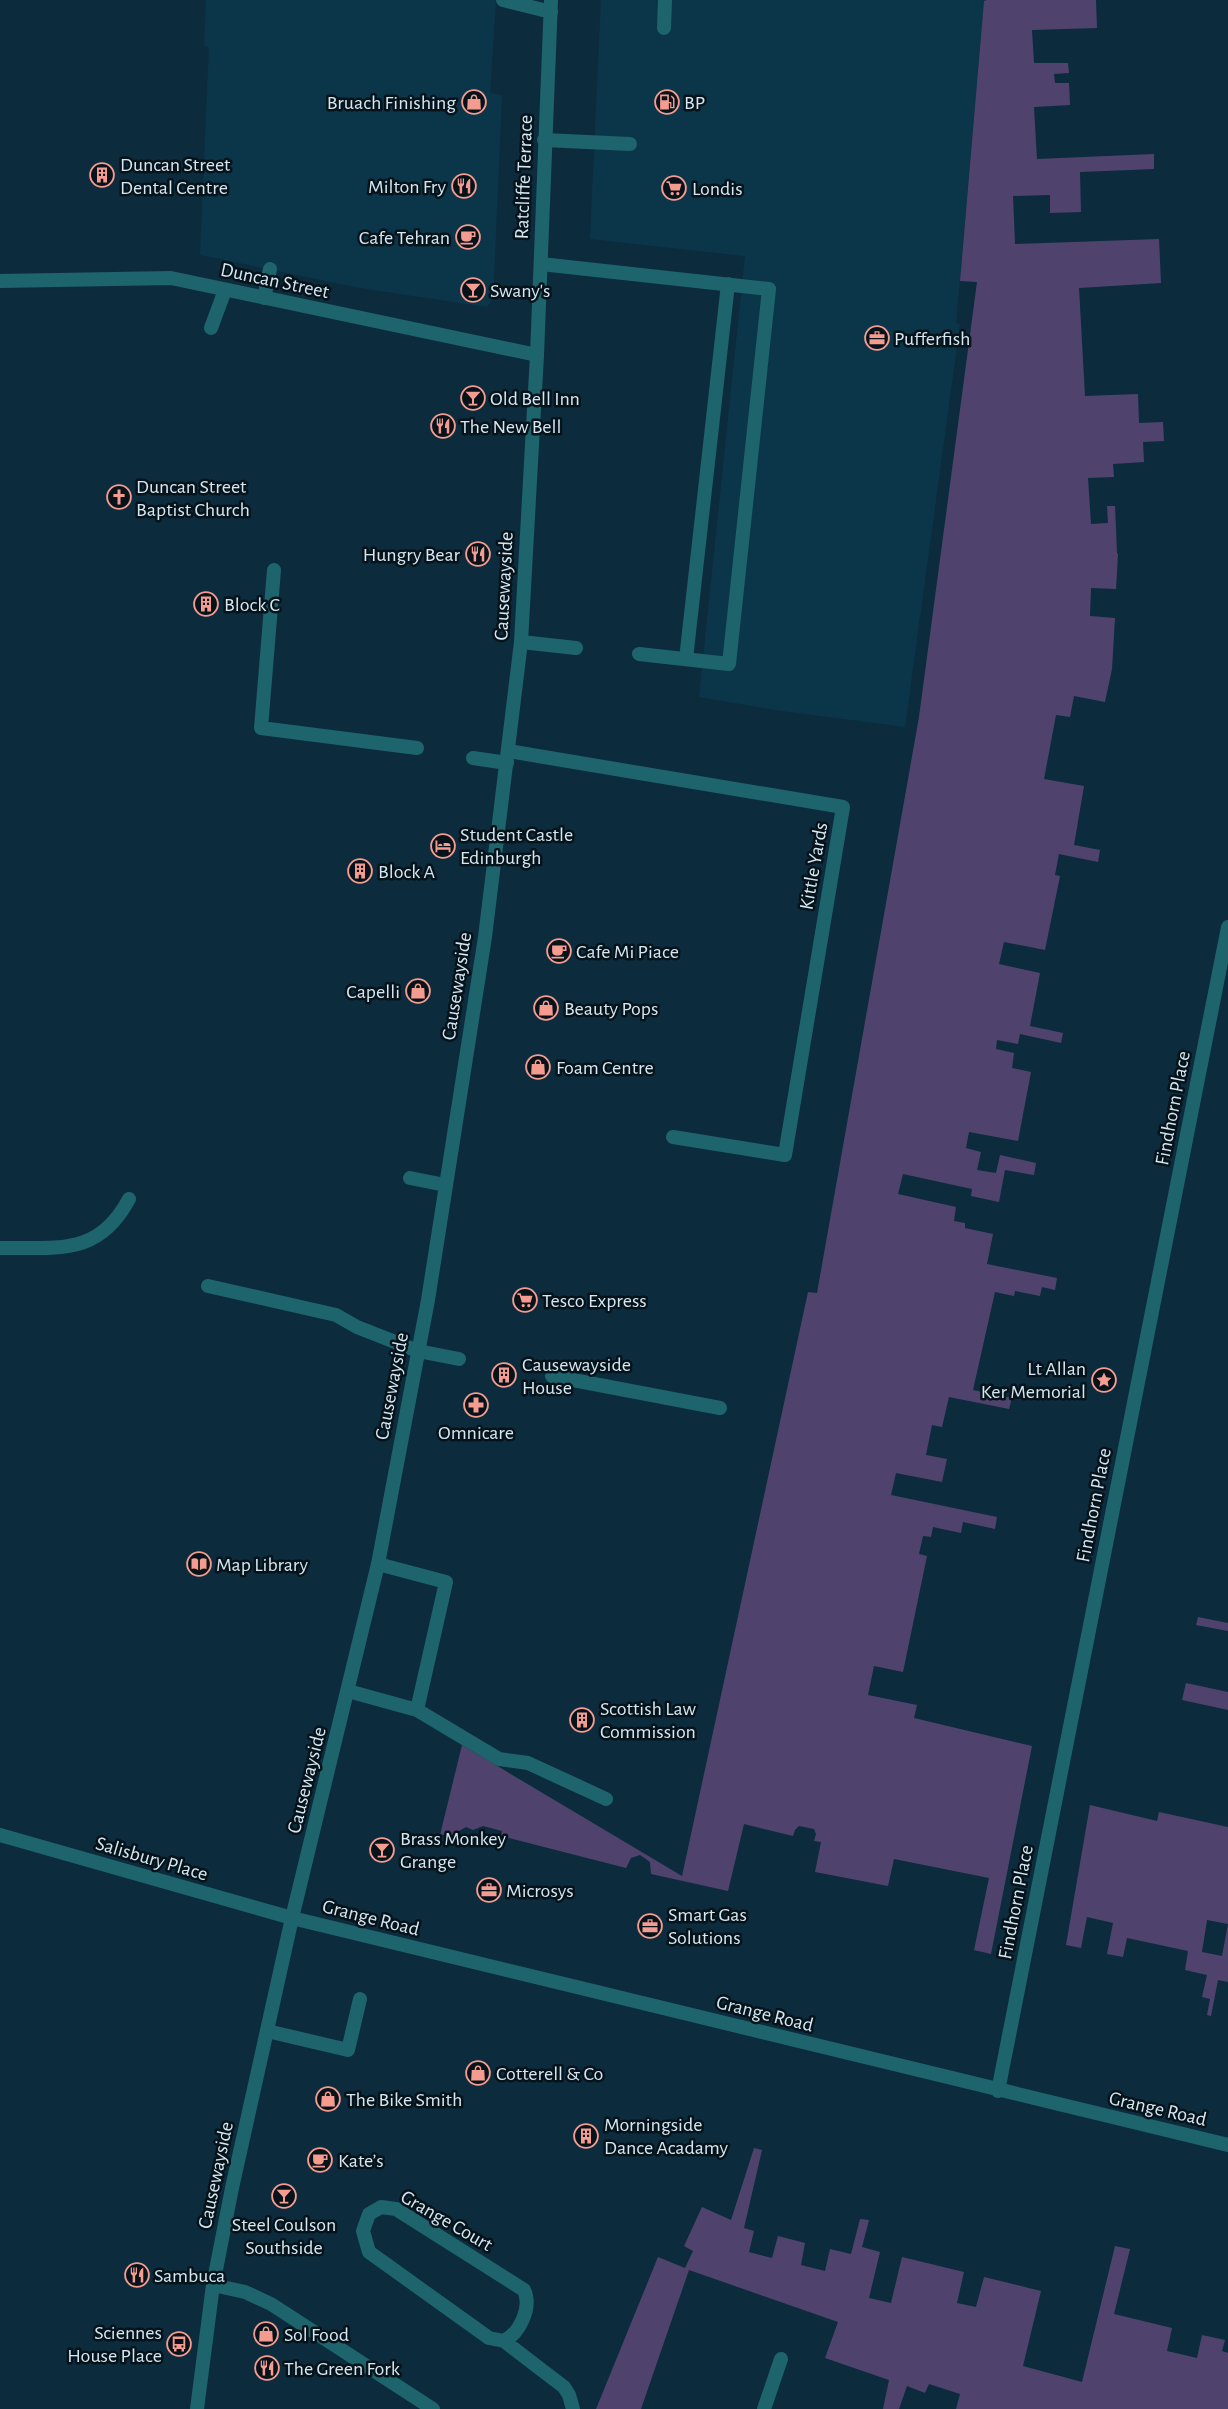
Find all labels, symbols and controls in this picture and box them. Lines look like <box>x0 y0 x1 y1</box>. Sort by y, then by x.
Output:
shop icon: Bruach Finishing <box>461 89 487 115</box>
fuel station icon: BP <box>654 89 680 115</box>
place label: Bruach Finishing <box>327 93 456 113</box>
place label: BP <box>684 93 705 113</box>
street label: Ratcliffe Terrace <box>512 115 536 240</box>
place label: Duncan Street Dental Centre <box>120 155 231 198</box>
building icon: Duncan Street Dental Centre <box>89 162 115 188</box>
restaurant icon: Milton Fry <box>451 173 477 199</box>
supermarket icon: Londis <box>661 175 687 201</box>
place label: Milton Fry <box>368 177 446 197</box>
place label: Londis <box>692 179 743 199</box>
cafe icon: Cafe Tehran <box>455 224 481 250</box>
place label: Cafe Tehran <box>359 228 450 248</box>
street label: Duncan Street <box>219 260 332 302</box>
bar icon: Swany's <box>460 277 486 303</box>
place label: Swany's <box>490 281 550 301</box>
office icon: Pufferfish <box>864 325 890 351</box>
place label: Pufferfish <box>894 329 970 349</box>
bar icon: Old Bell Inn <box>460 385 486 411</box>
place label: Old Bell Inn <box>490 389 580 409</box>
restaurant icon: The New Bell <box>430 413 456 439</box>
place label: The New Bell <box>460 417 561 437</box>
place label: Duncan Street Baptist Church <box>136 477 250 520</box>
church icon: Duncan Street Baptist Church <box>106 484 132 510</box>
street label: Causewayside <box>491 531 517 641</box>
restaurant icon: Hungry Bear <box>465 541 491 567</box>
place label: Hungry Bear <box>363 545 461 565</box>
building icon: Block C <box>193 591 219 617</box>
place label: Block C <box>224 595 280 615</box>
street label: Kittle Yards <box>796 821 832 912</box>
place label: Student Castle Edinburgh <box>460 825 573 868</box>
hotel icon: Student Castle Edinburgh <box>430 833 456 859</box>
building icon: Block A <box>347 858 373 884</box>
place label: Block A <box>378 862 436 882</box>
street label: Causewayside <box>439 931 475 1042</box>
cafe icon: Cafe Mi Piace <box>546 938 572 964</box>
place label: Cafe Mi Piace <box>576 942 679 962</box>
shop icon: Capelli <box>405 978 431 1004</box>
place label: Capelli <box>346 982 400 1002</box>
shop icon: Beauty Pops <box>533 995 559 1021</box>
place label: Beauty Pops <box>564 999 658 1019</box>
street label: Findhorn Place <box>1152 1049 1194 1167</box>
shop icon: Foam Centre <box>525 1054 551 1080</box>
place label: Foam Centre <box>556 1058 654 1078</box>
supermarket icon: Tesco Express <box>512 1287 538 1313</box>
place label: Tesco Express <box>542 1291 647 1311</box>
street label: Causewayside <box>372 1331 412 1442</box>
place label: Causewayside House <box>522 1355 631 1398</box>
place label: Lt Allan Ker Memorial <box>981 1359 1086 1402</box>
building icon: Causewayside House <box>491 1362 517 1388</box>
place icon: Lt Allan Ker Memorial <box>1091 1367 1117 1393</box>
pharmacy icon: Omnicare <box>463 1392 489 1418</box>
place label: Omnicare <box>438 1423 514 1443</box>
street label: Findhorn Place <box>1073 1446 1115 1564</box>
library icon: Map Library <box>186 1551 212 1577</box>
place label: Map Library <box>216 1555 309 1575</box>
place label: Scottish Law Commission <box>600 1699 697 1742</box>
building icon: Scottish Law Commission <box>569 1707 595 1733</box>
street label: Causewayside <box>284 1725 330 1836</box>
place label: Brass Monkey Grange <box>400 1829 506 1872</box>
street label: Salisbury Place <box>93 1833 210 1885</box>
bar icon: Brass Monkey Grange <box>369 1837 395 1863</box>
street label: Findhorn Place <box>995 1843 1037 1961</box>
office icon: Microsys <box>476 1877 502 1903</box>
place label: Microsys <box>506 1881 574 1901</box>
street label: Grange Road <box>320 1896 421 1940</box>
place label: Smart Gas Solutions <box>668 1905 747 1948</box>
office icon: Smart Gas Solutions <box>637 1913 663 1939</box>
street label: Grange Road <box>714 1992 815 2036</box>
shop icon: Cotterell & Co <box>465 2060 491 2086</box>
place label: Cotterell & Co <box>496 2064 603 2084</box>
shop icon: The Bike Smith <box>315 2086 341 2112</box>
street label: Grange Road <box>1107 2088 1208 2130</box>
place label: The Bike Smith <box>346 2090 462 2110</box>
place label: Morningside Dance Acadamy <box>604 2115 728 2158</box>
street label: Causewayside <box>195 2120 237 2231</box>
building icon: Morningside Dance Acadamy <box>573 2123 599 2149</box>
cafe icon: Kate’s <box>307 2147 333 2173</box>
place label: Kate’s <box>338 2151 384 2171</box>
bar icon: Steel Coulson Southside <box>271 2183 297 2209</box>
street label: Grange Court <box>397 2187 496 2255</box>
place label: Steel Coulson Southside <box>232 2215 336 2258</box>
restaurant icon: Sambuca <box>124 2262 150 2288</box>
place label: Sambuca <box>154 2266 225 2286</box>
shop icon: Sol Food <box>253 2321 279 2347</box>
place label: Sciennes House Place <box>67 2323 162 2366</box>
place label: Sol Food <box>284 2325 349 2345</box>
bus stop icon: Sciennes House Place <box>166 2331 192 2357</box>
restaurant icon: The Green Fork <box>254 2355 280 2381</box>
place label: The Green Fork <box>284 2359 400 2379</box>

